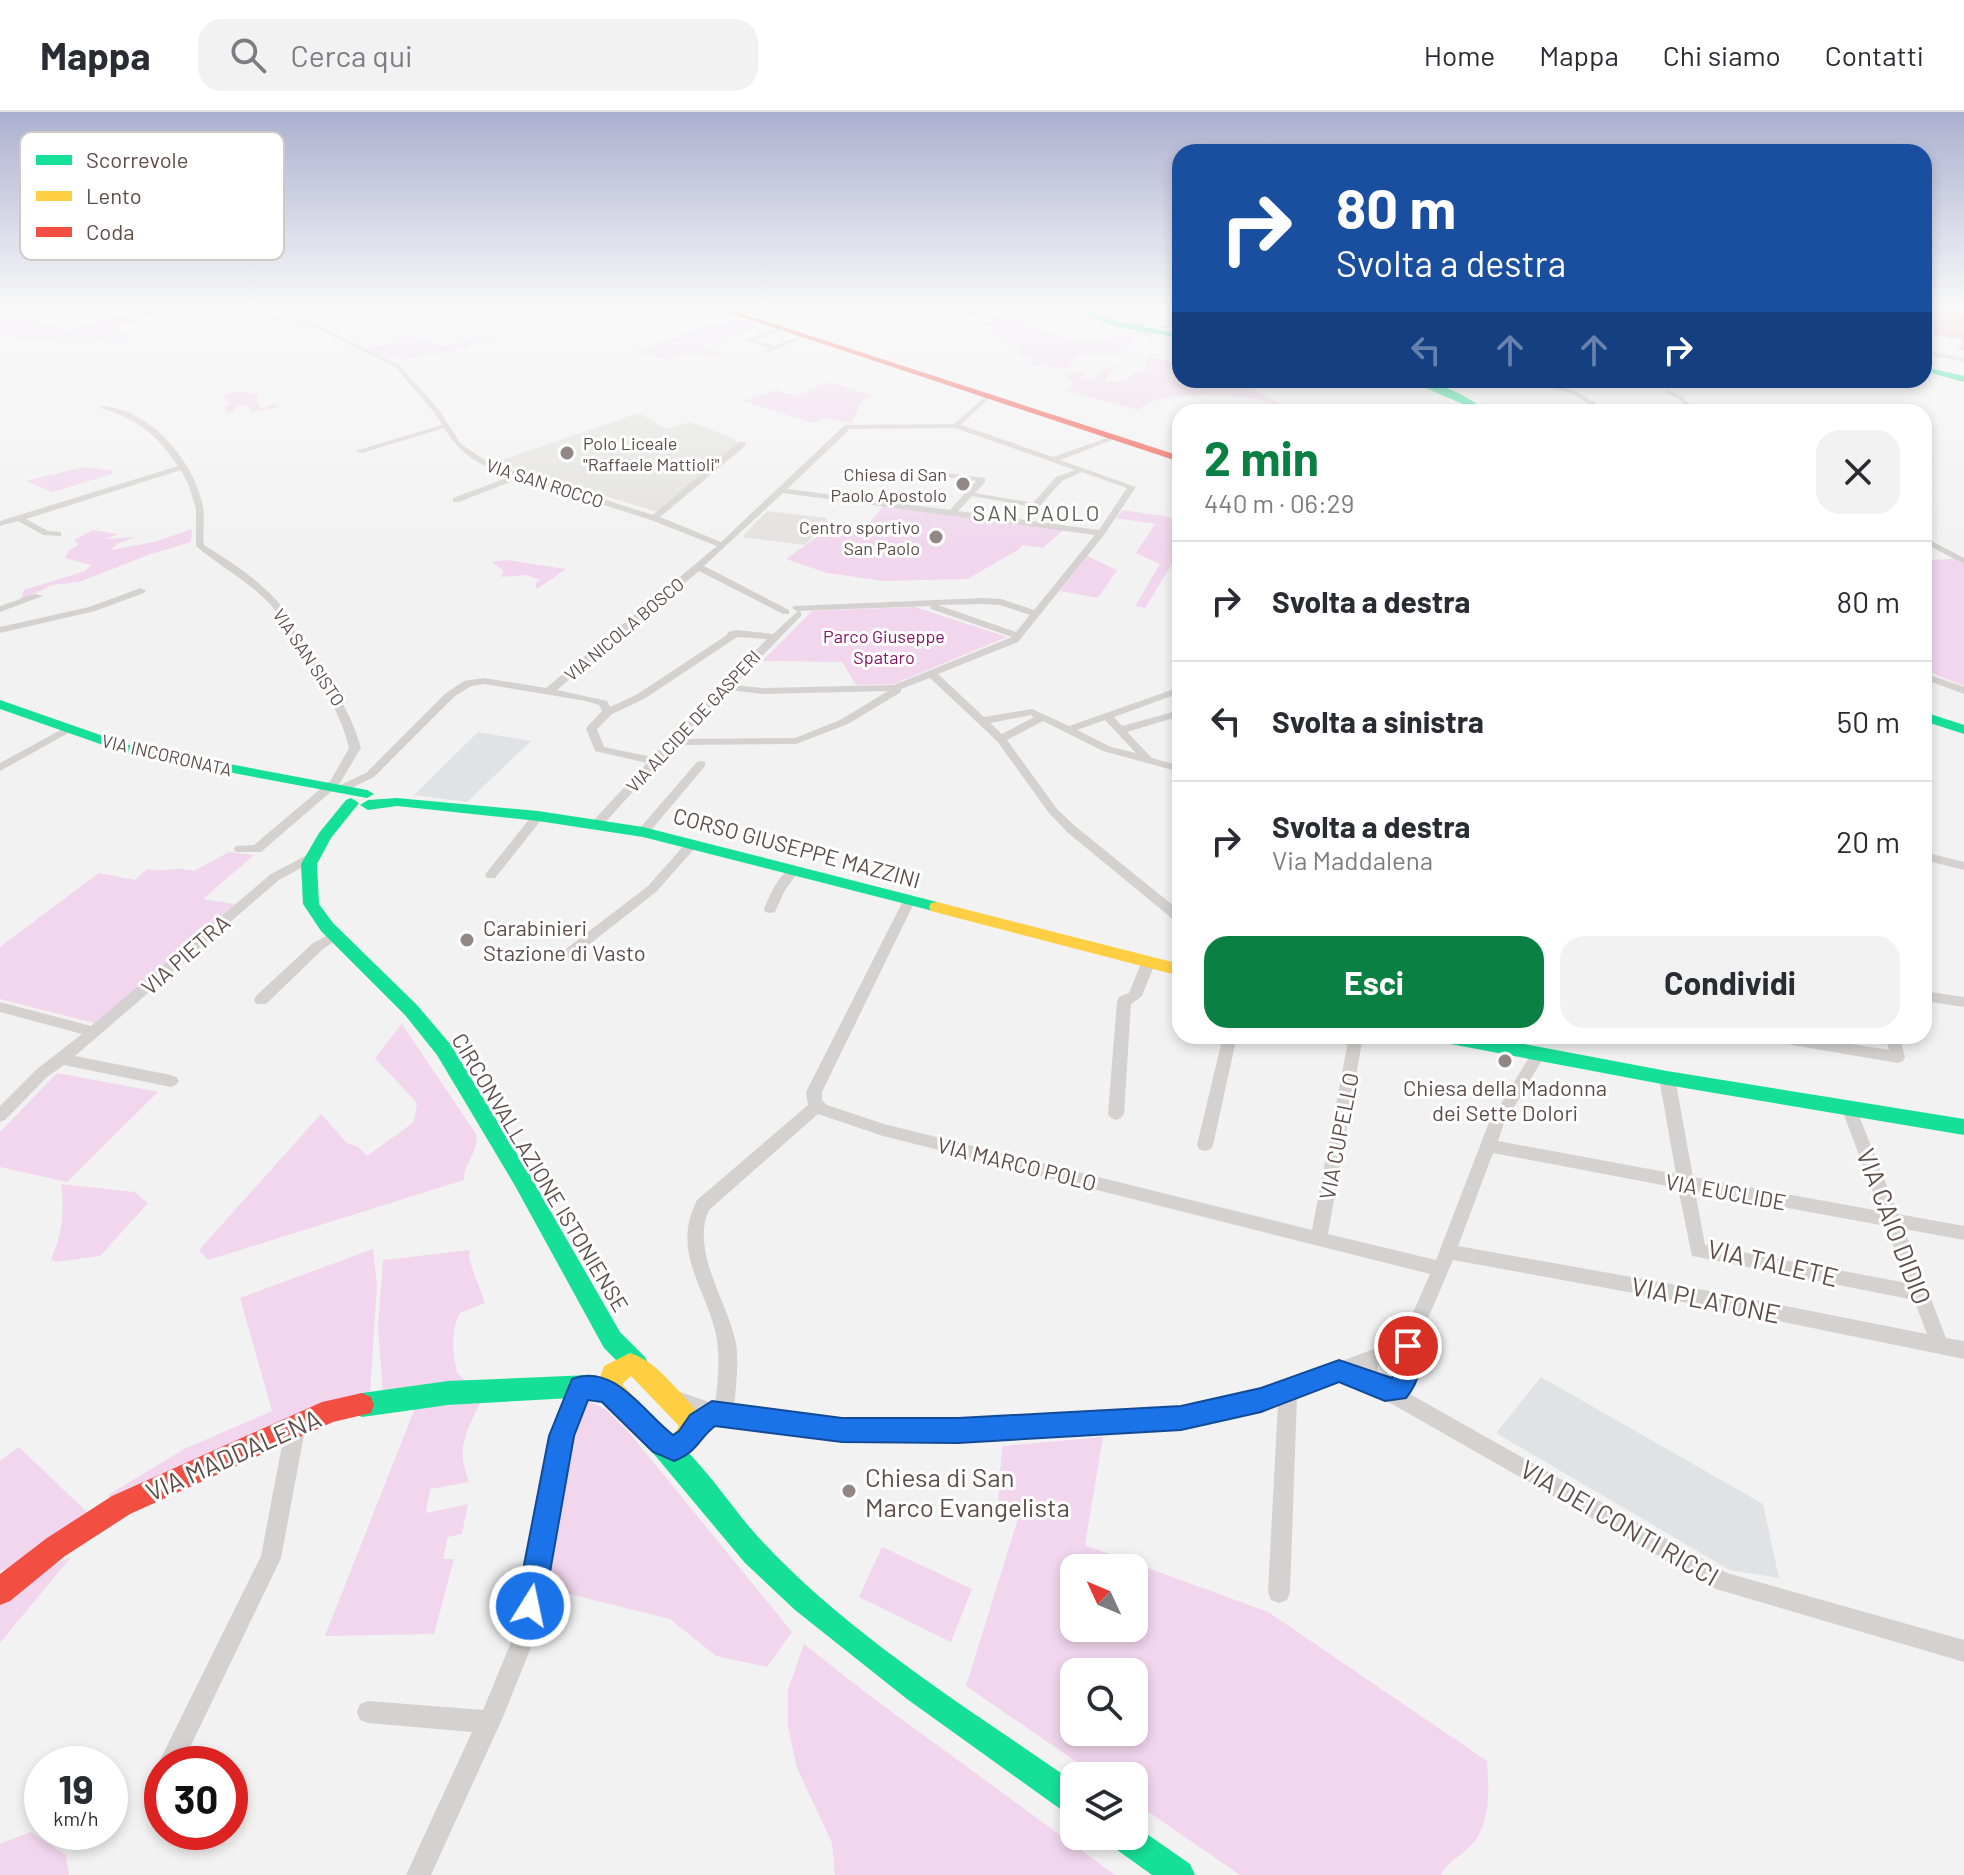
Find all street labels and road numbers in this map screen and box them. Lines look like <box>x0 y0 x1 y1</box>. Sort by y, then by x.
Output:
street label: VIA SAN ROCCO <box>483 454 607 512</box>
street label: VIA NICOLA BOSCO <box>560 573 688 685</box>
street label: VIA SAN SISTO <box>268 604 350 710</box>
street label: VIA ALCIDE DE GASPERI <box>621 645 765 797</box>
street label: VIA INCORONATA <box>100 729 234 781</box>
street label: CORSO GIUSEPPE MAZZINI <box>671 801 923 893</box>
street label: VIA PIETRA <box>135 909 235 999</box>
street label: CIRCONVALLAZIONE ISTONIENSE <box>447 1028 635 1316</box>
street label: VIA CUPELLO <box>1313 1070 1363 1202</box>
street label: VIA MARCO POLO <box>935 1131 1099 1195</box>
street label: VIA CAIO DIDIO <box>1851 1144 1939 1308</box>
street label: VIA EUCLIDE <box>1664 1168 1788 1214</box>
street label: VIA TALETE <box>1705 1232 1841 1292</box>
street label: VIA PLATONE <box>1629 1269 1783 1329</box>
street label: VIA MADDALENA <box>141 1401 325 1507</box>
street label: VIA DEI CONTI RICCI <box>1515 1453 1725 1591</box>

